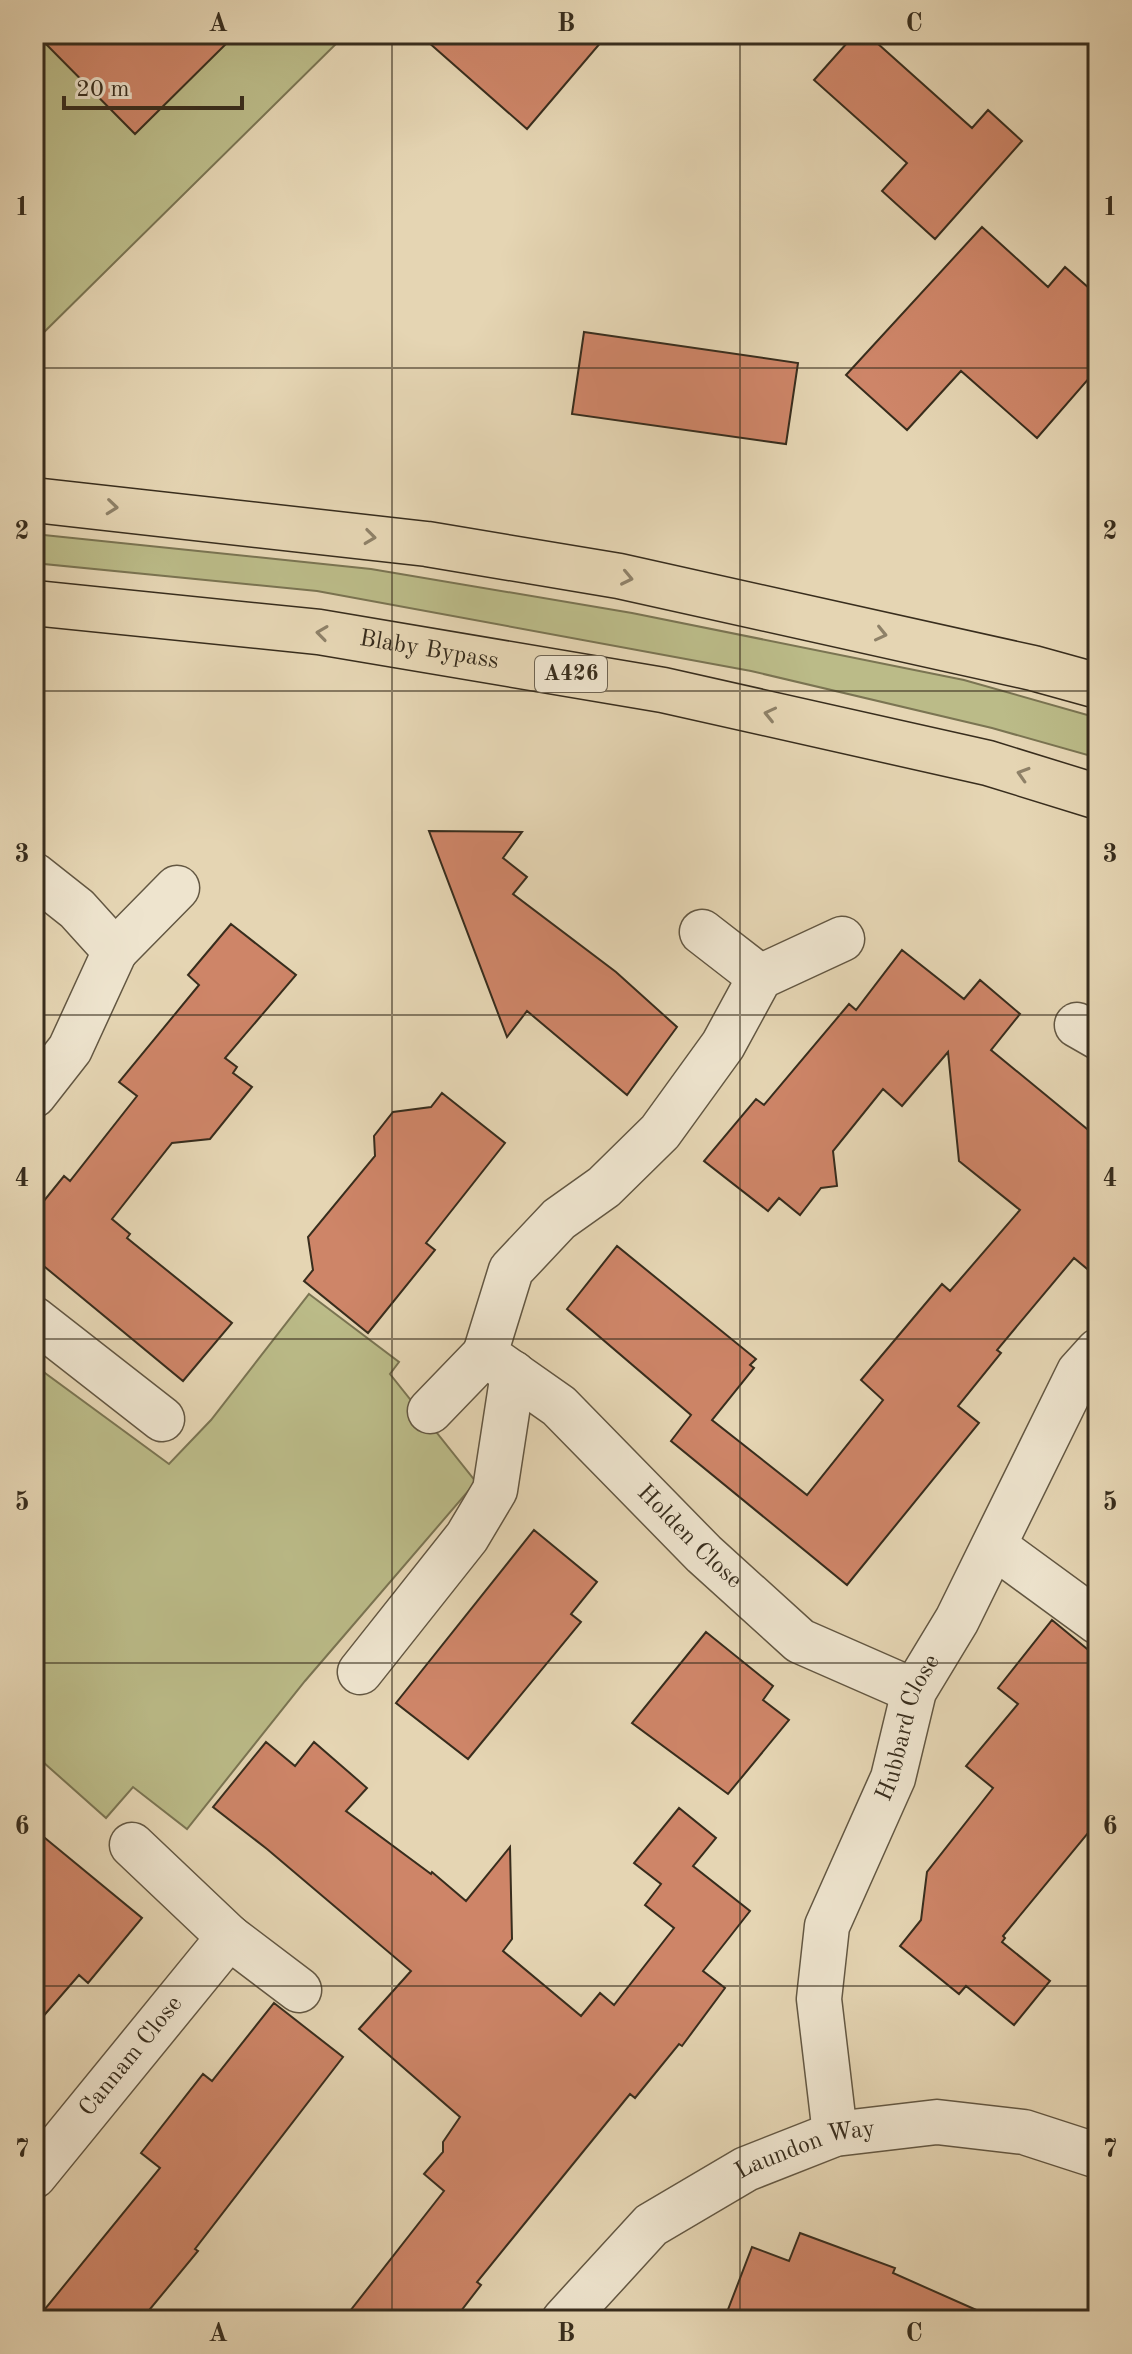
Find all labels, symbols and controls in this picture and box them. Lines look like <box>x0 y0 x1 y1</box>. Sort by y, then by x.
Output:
text: A <box>208 11 228 37</box>
text: B <box>557 11 575 37</box>
text: C <box>905 11 923 37</box>
scale bar <box>64 60 242 110</box>
text: 20 m <box>76 78 130 102</box>
text: 1 <box>14 195 30 221</box>
text: 1 <box>1102 195 1118 221</box>
one-way arrow <box>106 499 119 516</box>
text: 2 <box>14 519 30 545</box>
text: 2 <box>1102 519 1118 545</box>
one-way arrow <box>364 529 377 546</box>
one-way arrow <box>620 568 633 585</box>
one-way arrow <box>315 625 329 642</box>
one-way arrow <box>873 625 887 642</box>
street label: Blaby Bypass <box>357 627 501 674</box>
road number: A426 <box>535 656 607 692</box>
one-way arrow <box>764 706 778 723</box>
one-way arrow <box>1017 767 1031 783</box>
text: 3 <box>14 842 30 868</box>
text: 3 <box>1102 842 1118 868</box>
text: 4 <box>14 1166 30 1192</box>
text: 4 <box>1102 1166 1118 1192</box>
street label: Holden Close <box>632 1481 746 1594</box>
text: 5 <box>14 1490 30 1516</box>
text: 5 <box>1102 1490 1118 1516</box>
street label: Hubbard Close <box>872 1651 945 1805</box>
text: 6 <box>14 1814 30 1840</box>
text: 6 <box>1102 1814 1118 1840</box>
street label: Cannam Close <box>75 1992 187 2121</box>
street label: Laundon Way <box>731 2117 877 2184</box>
text: 7 <box>14 2137 30 2163</box>
text: 7 <box>1102 2137 1118 2163</box>
text: A <box>208 2321 228 2347</box>
text: B <box>557 2321 575 2347</box>
text: C <box>905 2321 923 2347</box>

